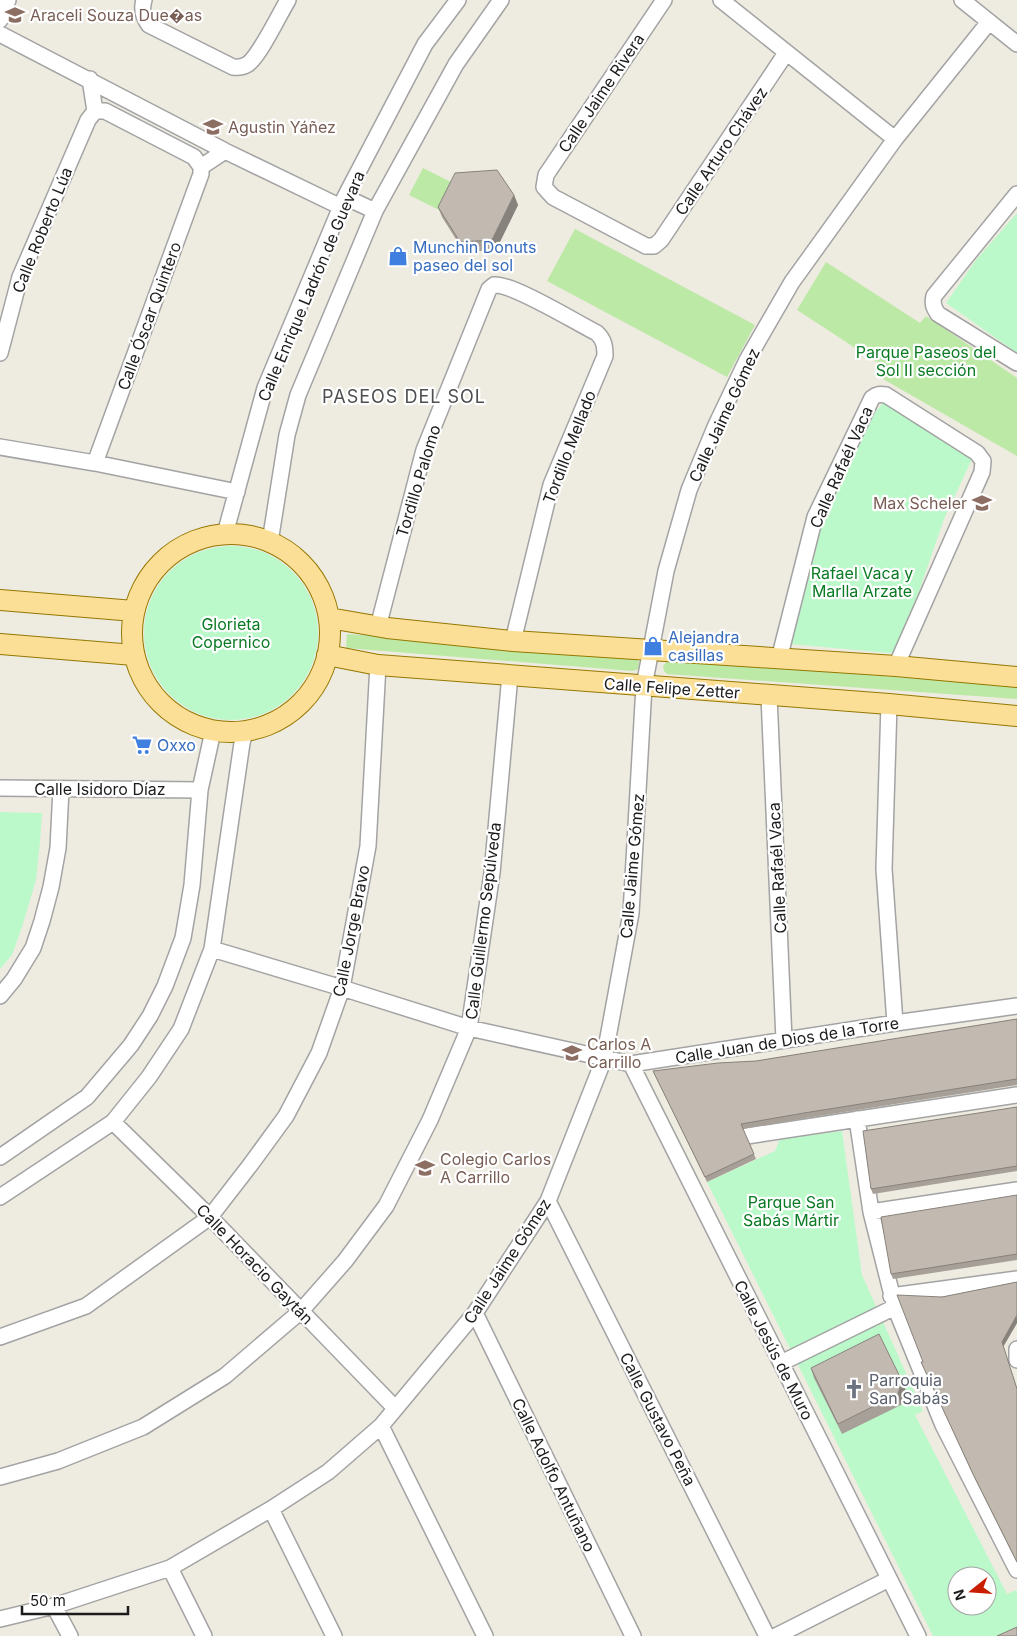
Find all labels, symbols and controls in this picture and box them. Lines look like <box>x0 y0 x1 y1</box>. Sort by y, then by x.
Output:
school or university icon: Araceli Souza Due�as <box>4 4 26 26</box>
place label: Araceli Souza Due�as <box>30 5 202 25</box>
street label: Calle Jaime Rivera <box>554 30 648 156</box>
street label: Calle Arturo Chávez <box>671 83 771 219</box>
school or university icon: Agustin Yáñez <box>202 116 224 138</box>
place label: Agustin Yáñez <box>228 117 336 137</box>
street label: Calle Roberto Lúa <box>8 164 76 296</box>
street label: Calle Enrique Ladrón de Guevara <box>253 168 369 404</box>
place label: Munchin Donuts paseo del sol <box>413 237 536 275</box>
street label: Calle Óscar Quintero <box>113 239 185 393</box>
shop icon: Munchin Donuts paseo del sol <box>387 245 409 267</box>
park label: Parque Paseos del Sol II sección <box>856 342 996 380</box>
street label: Calle Jaime Gómez <box>684 345 764 485</box>
district label: PASEOS DEL SOL <box>322 386 486 407</box>
street label: Tordillo Mellado <box>538 387 600 507</box>
street label: Calle Rafaél Vaca <box>805 403 877 531</box>
street label: Tordillo Palomo <box>391 422 445 540</box>
school or university icon: Max Scheler <box>971 492 993 514</box>
place label: Max Scheler <box>873 493 967 513</box>
park label: Rafael Vaca y Marlla Arzate <box>811 563 913 601</box>
park label: Glorieta Copernico <box>192 614 270 652</box>
place label: Alejandra casillas <box>668 627 739 665</box>
shop icon: Alejandra casillas <box>642 635 664 657</box>
street label: Calle Felipe Zetter <box>603 673 741 703</box>
supermarket icon: Oxxo <box>131 734 153 756</box>
place label: Oxxo <box>157 735 196 755</box>
street label: Calle Isidoro Díaz <box>34 779 166 799</box>
street label: Calle Jaime Gómez <box>616 793 648 939</box>
street label: Calle Rafaél Vaca <box>764 802 790 934</box>
street label: Calle Guillermo Sepúlveda <box>461 821 505 1021</box>
street label: Calle Jorge Bravo <box>328 863 374 999</box>
street label: Calle Juan de Dios de la Torre <box>674 1012 900 1068</box>
place label: Carlos A Carrillo <box>587 1034 651 1072</box>
school or university icon: Carlos A Carrillo <box>561 1042 583 1064</box>
place label: Colegio Carlos A Carrillo <box>440 1149 551 1187</box>
school or university icon: Colegio Carlos A Carrillo <box>414 1157 436 1179</box>
park label: Parque San Sabás Mártir <box>743 1192 839 1230</box>
street label: Calle Jaime Gómez <box>459 1195 555 1327</box>
street label: Calle Horacio Gaytán <box>192 1200 318 1328</box>
street label: Calle Jesús de Muro <box>730 1277 818 1423</box>
street label: Calle Gustavo Peña <box>616 1349 700 1489</box>
place label: Parroquia San Sabás <box>869 1370 949 1408</box>
church icon: Parroquia San Sabás <box>843 1378 865 1400</box>
street label: Calle Adolfo Antuñano <box>508 1395 600 1555</box>
north arrow <box>947 1566 997 1616</box>
scale bar <box>22 1584 129 1616</box>
text: N <box>949 1587 969 1603</box>
text: 50 m <box>30 1591 66 1610</box>

